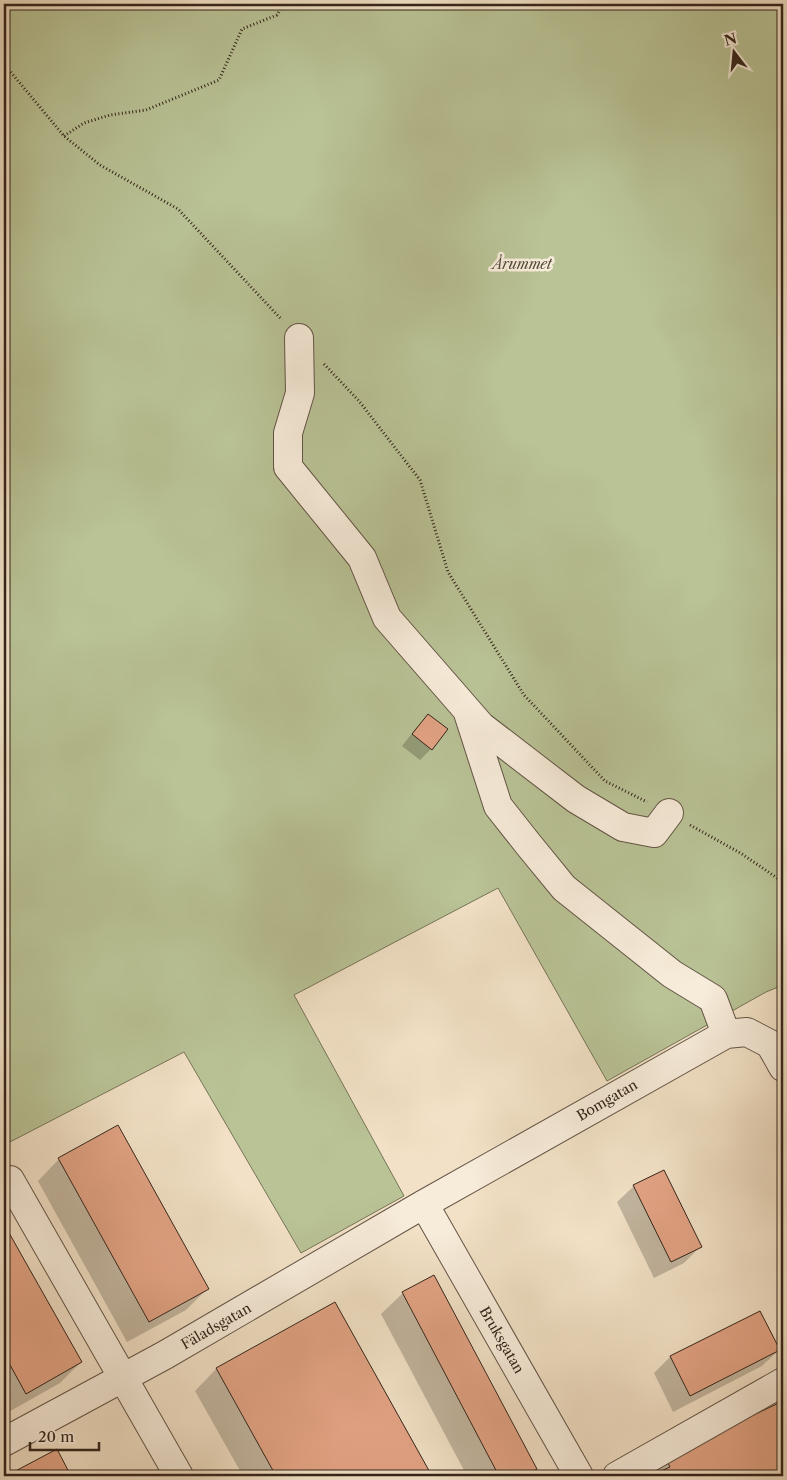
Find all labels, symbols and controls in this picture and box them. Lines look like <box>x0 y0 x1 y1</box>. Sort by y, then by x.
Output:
north arrow <box>710 28 760 78</box>
text: N <box>722 29 739 50</box>
park label: Årummet <box>490 254 553 273</box>
street label: Bomgatan <box>573 1075 641 1125</box>
street label: Fäladsgatan <box>178 1299 254 1353</box>
street label: Bruksgatan <box>476 1303 528 1377</box>
scale bar <box>30 1420 99 1452</box>
text: 20 m <box>38 1427 74 1446</box>

